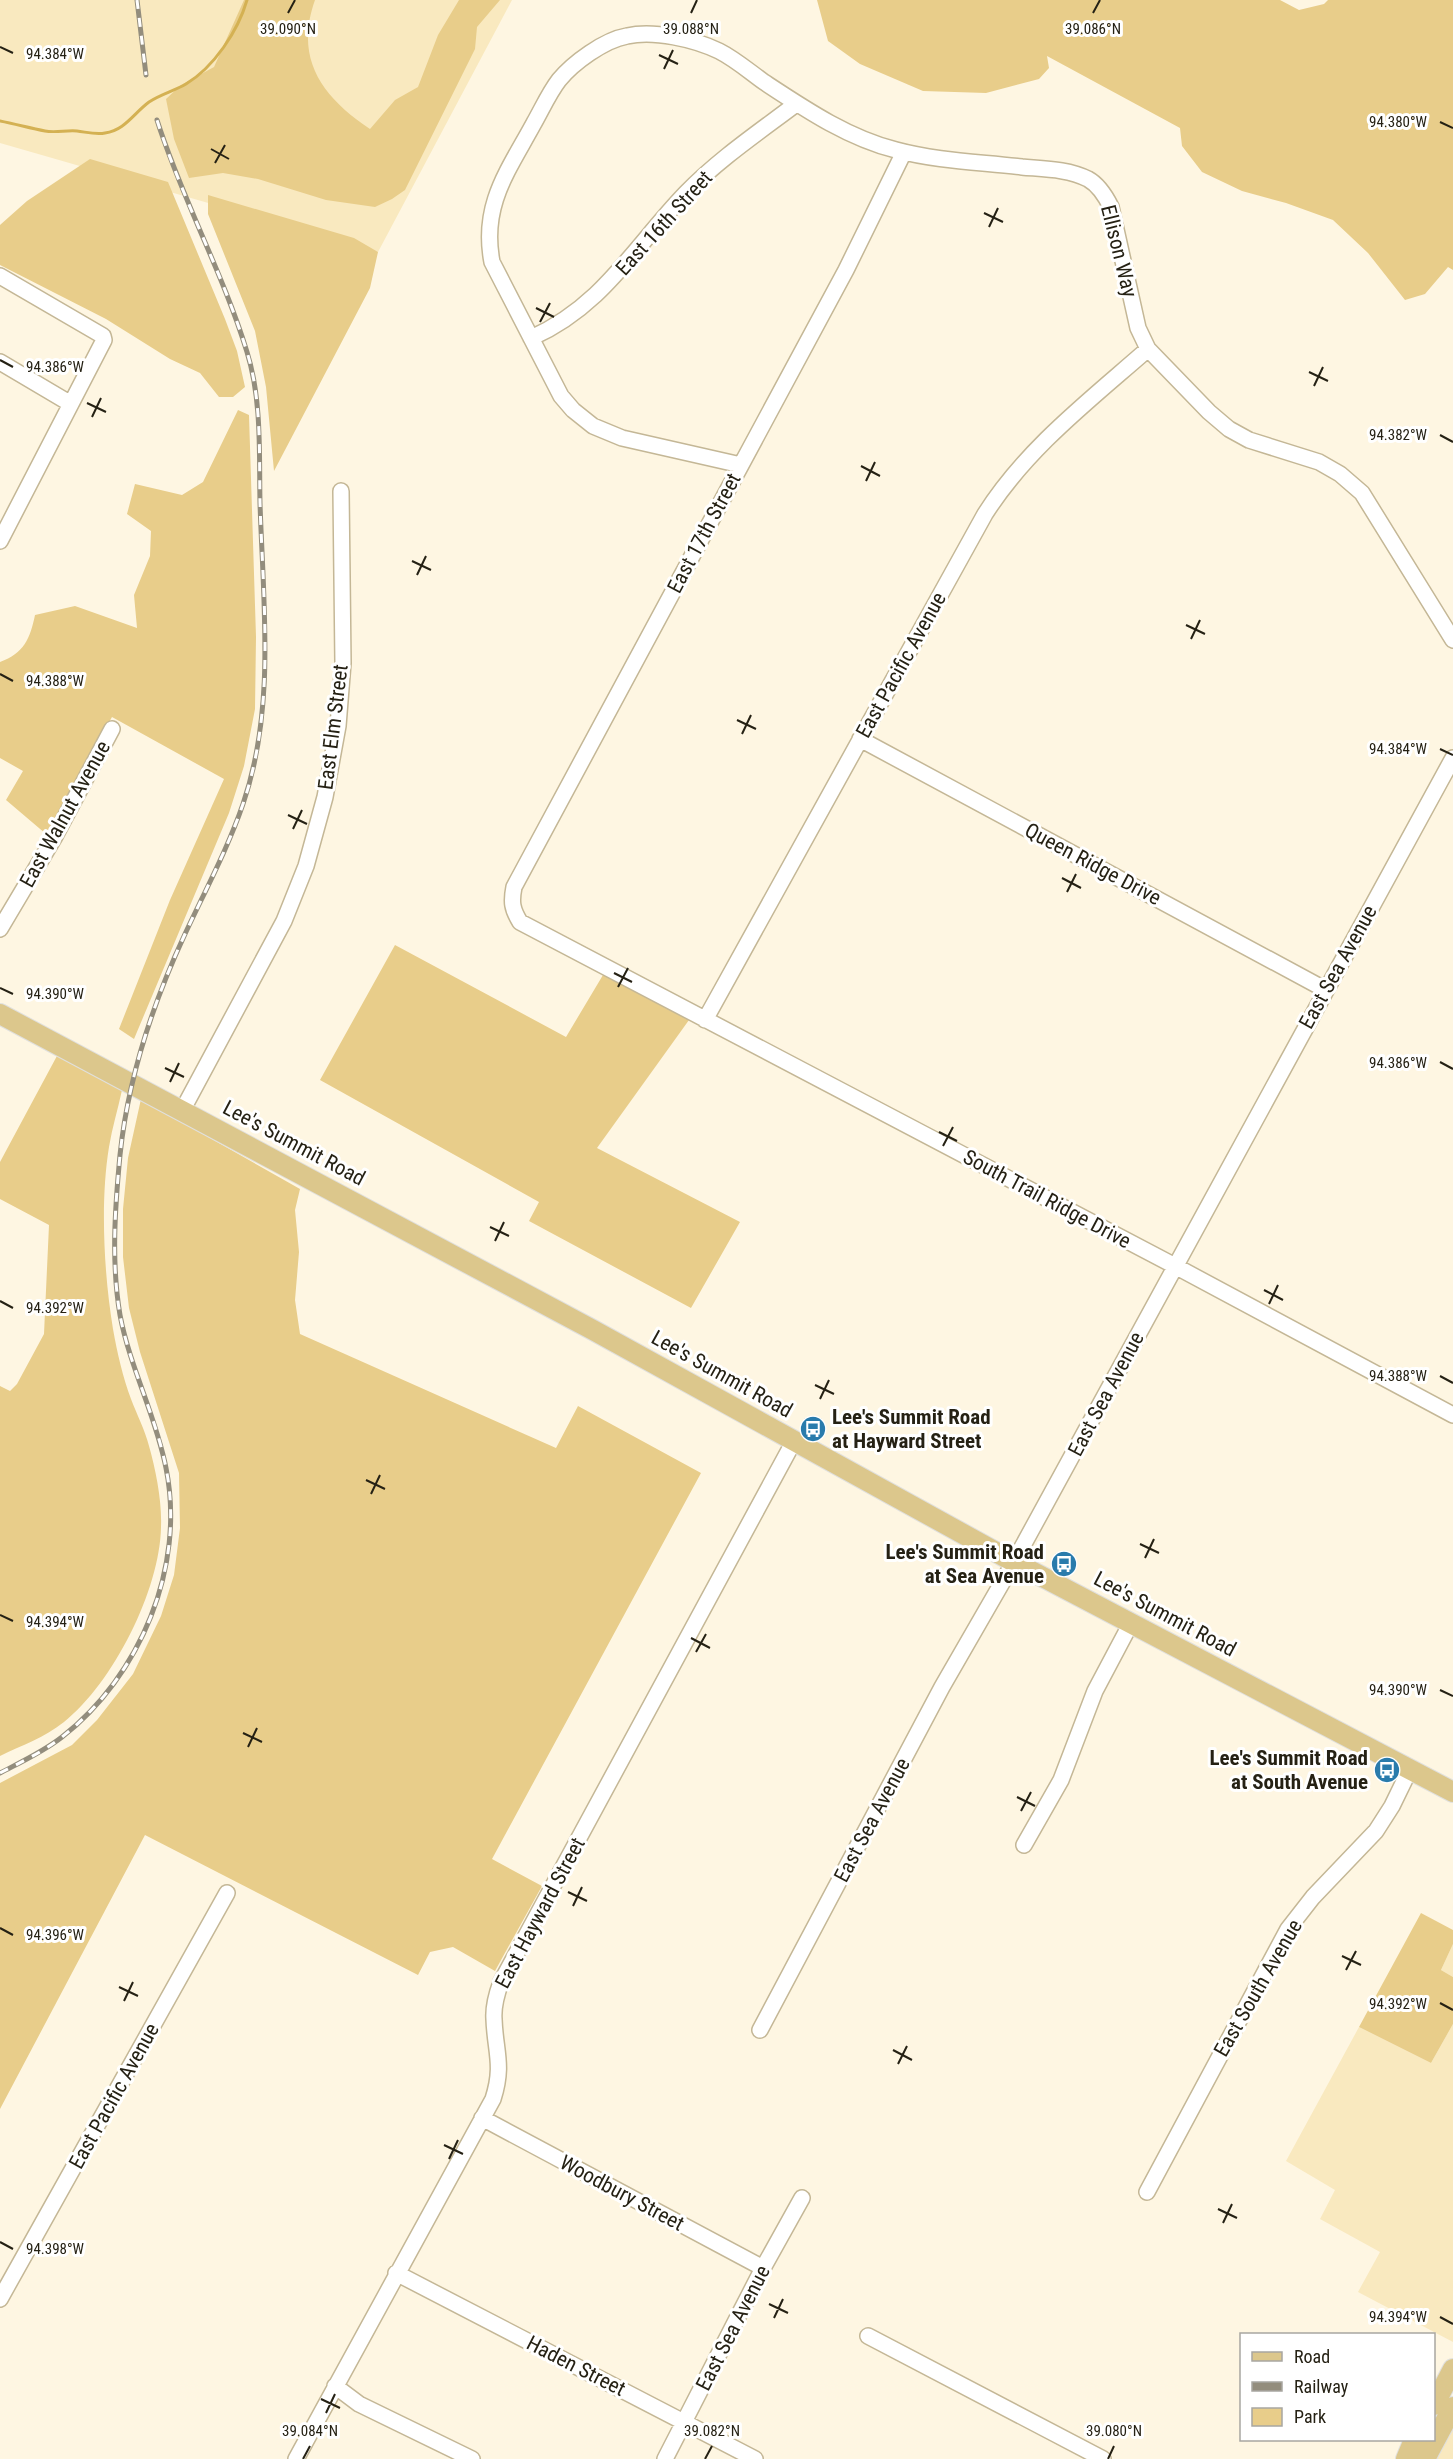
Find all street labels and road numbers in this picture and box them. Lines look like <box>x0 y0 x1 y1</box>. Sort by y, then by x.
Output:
street label: East 16th Street <box>611 166 717 280</box>
street label: Ellison Way <box>1096 202 1142 300</box>
street label: East 17th Street <box>662 469 746 597</box>
street label: East Pacific Avenue <box>851 588 951 742</box>
street label: East Elm Street <box>313 663 353 791</box>
street label: East Walnut Avenue <box>15 737 115 891</box>
street label: Queen Ridge Drive <box>1021 818 1165 910</box>
street label: East Sea Avenue <box>1294 901 1382 1033</box>
street label: Lee's Summit Road <box>219 1095 369 1191</box>
street label: South Trail Ridge Drive <box>959 1145 1135 1253</box>
street label: Lee's Summit Road <box>647 1325 797 1423</box>
street label: East Sea Avenue <box>1063 1328 1149 1460</box>
street label: Lee's Summit Road <box>1090 1566 1240 1662</box>
street label: East Sea Avenue <box>829 1754 915 1886</box>
street label: East Hayward Street <box>490 1834 590 1992</box>
street label: East South Avenue <box>1209 1915 1307 2061</box>
street label: East Pacific Avenue <box>64 2019 164 2173</box>
street label: Woodbury Street <box>556 2150 688 2236</box>
street label: East Sea Avenue <box>691 2261 775 2395</box>
street label: Haden Street <box>523 2331 629 2401</box>

